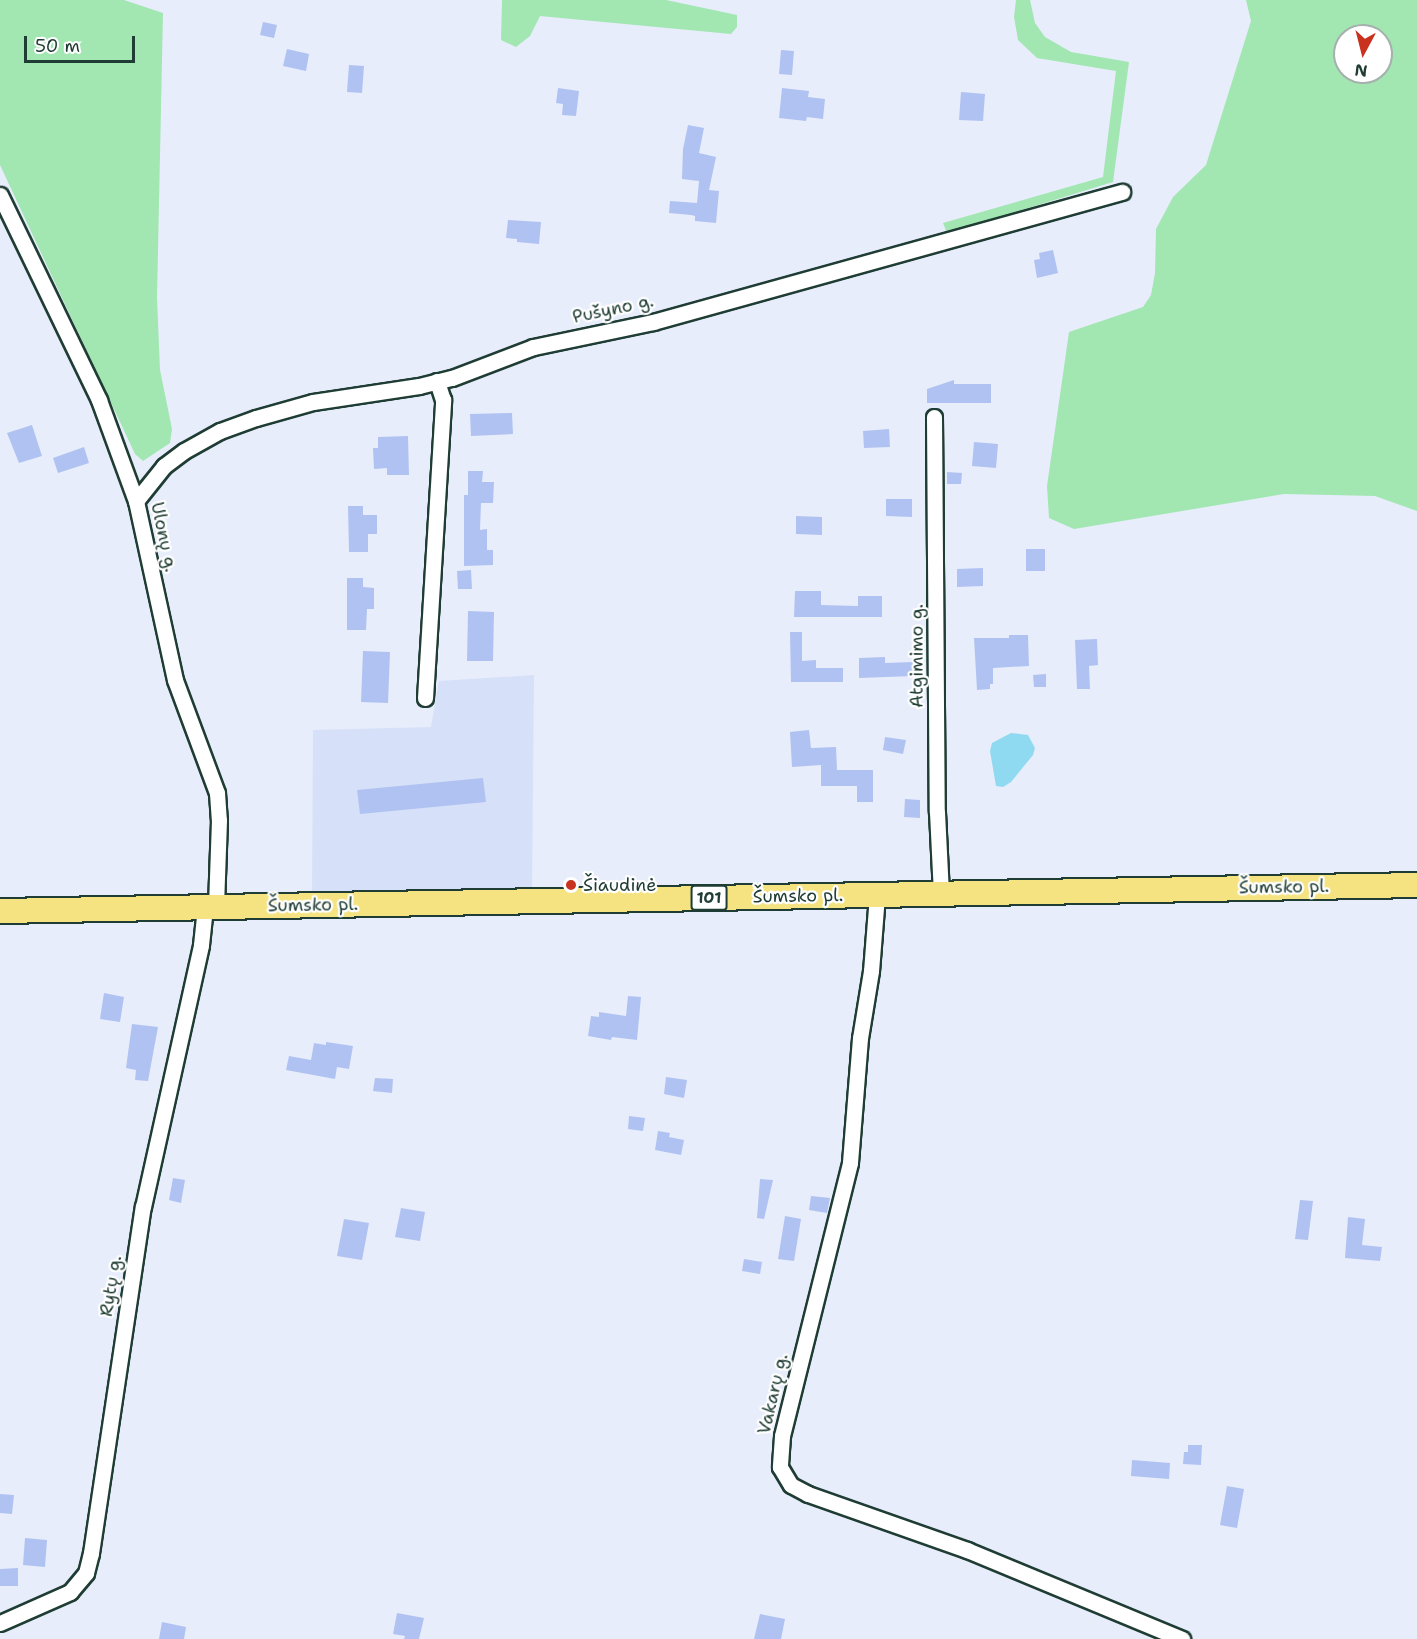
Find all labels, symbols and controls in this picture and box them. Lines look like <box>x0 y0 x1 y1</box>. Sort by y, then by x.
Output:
scale bar <box>27 24 138 62</box>
north arrow <box>1333 24 1393 84</box>
text: 50 m <box>35 34 80 58</box>
text: N <box>1353 59 1369 82</box>
street label: Pušyno g. <box>570 290 656 328</box>
street label: Ulonų g. <box>146 500 182 574</box>
street label: Atgimimo g. <box>906 604 928 708</box>
place label: Šiaudinė <box>583 874 656 896</box>
street label: Šumsko pl. <box>1239 875 1329 899</box>
marker: Šiaudinė <box>564 878 578 892</box>
street label: Šumsko pl. <box>753 884 843 908</box>
road number: 101 <box>690 885 728 911</box>
street label: Šumsko pl. <box>268 893 358 917</box>
street label: Rytų g. <box>96 1254 126 1318</box>
street label: Vakarų g. <box>753 1351 793 1437</box>

